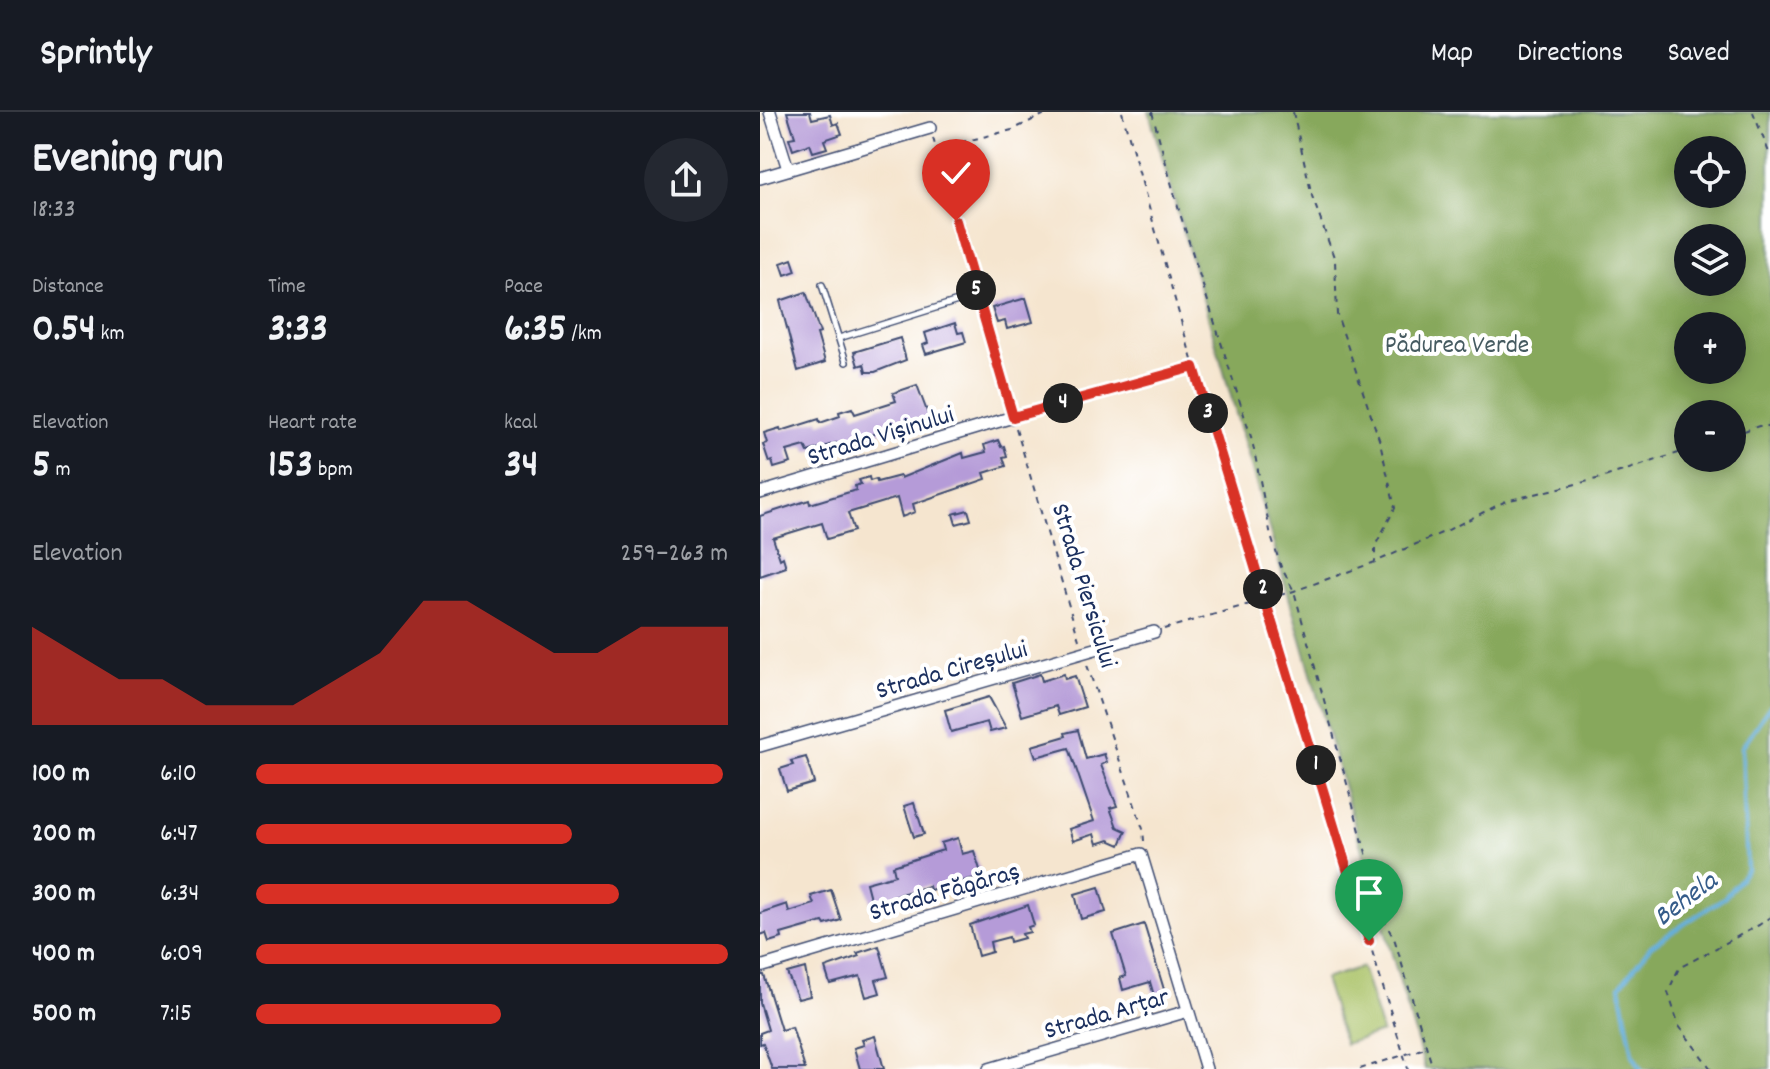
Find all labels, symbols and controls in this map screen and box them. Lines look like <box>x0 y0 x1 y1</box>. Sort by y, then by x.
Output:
text: Sprintly <box>40 28 151 83</box>
text: Map <box>1431 35 1473 75</box>
text: Directions <box>1517 35 1623 75</box>
text: Saved <box>1667 35 1730 75</box>
text: Evening run <box>32 130 223 193</box>
map controls <box>1674 136 1746 472</box>
button: locate <box>1674 136 1746 208</box>
button: share <box>644 138 728 222</box>
pin <box>922 139 990 221</box>
icon: check <box>934 151 978 195</box>
text: 18:33 <box>32 192 76 229</box>
button: layers <box>1674 224 1746 296</box>
pin: 5 <box>956 270 996 310</box>
text: Distance <box>32 272 104 303</box>
text: Time <box>268 272 306 303</box>
text: Pace <box>504 272 543 303</box>
text: 5 <box>971 274 981 305</box>
text: 0.54 <box>32 303 96 360</box>
text: 3:33 <box>268 303 328 360</box>
text: 6:35 <box>504 303 567 360</box>
button: + <box>1674 312 1746 384</box>
text: km <box>96 319 125 350</box>
text: /km <box>567 319 602 350</box>
park label: Pădurea Verde <box>1385 328 1529 365</box>
pin: 4 <box>1043 383 1083 423</box>
text: 4 <box>1058 387 1068 418</box>
pin: 3 <box>1188 393 1228 433</box>
street label: Strada Vișinului <box>803 397 959 477</box>
text: 3 <box>1203 397 1213 428</box>
button: − <box>1674 400 1746 472</box>
text: Elevation <box>32 408 109 439</box>
text: Heart rate <box>268 408 357 439</box>
text: kcal <box>504 408 537 439</box>
text: 5 <box>32 439 51 496</box>
text: 153 <box>268 439 313 496</box>
text: 34 <box>504 439 538 496</box>
text: m <box>51 455 71 486</box>
text: bpm <box>313 455 353 486</box>
street label: Strada Piersicului <box>1040 499 1125 673</box>
text: Elevation <box>32 536 122 573</box>
text: 259–263 m <box>620 536 728 573</box>
pin: 2 <box>1243 569 1283 609</box>
text: 2 <box>1258 573 1268 604</box>
street label: Strada Cireșului <box>872 632 1032 711</box>
pin: 1 <box>1296 745 1336 785</box>
text: 1 <box>1314 749 1318 780</box>
text: 100 m <box>32 756 90 793</box>
text: 6:10 <box>160 756 197 793</box>
text: 200 m <box>32 816 96 853</box>
text: 6:47 <box>160 816 198 853</box>
street label: Strada Făgăraș <box>865 854 1025 933</box>
pin <box>1335 859 1403 941</box>
water label: Behela <box>1647 863 1729 938</box>
icon: arrive <box>1347 871 1391 915</box>
text: 300 m <box>32 876 96 913</box>
text: 6:34 <box>160 876 199 913</box>
text: 400 m <box>32 936 95 973</box>
text: 6:09 <box>160 936 203 973</box>
street label: Strada Arțar <box>1040 980 1174 1051</box>
text: 500 m <box>32 996 96 1033</box>
text: 7:15 <box>160 996 192 1033</box>

